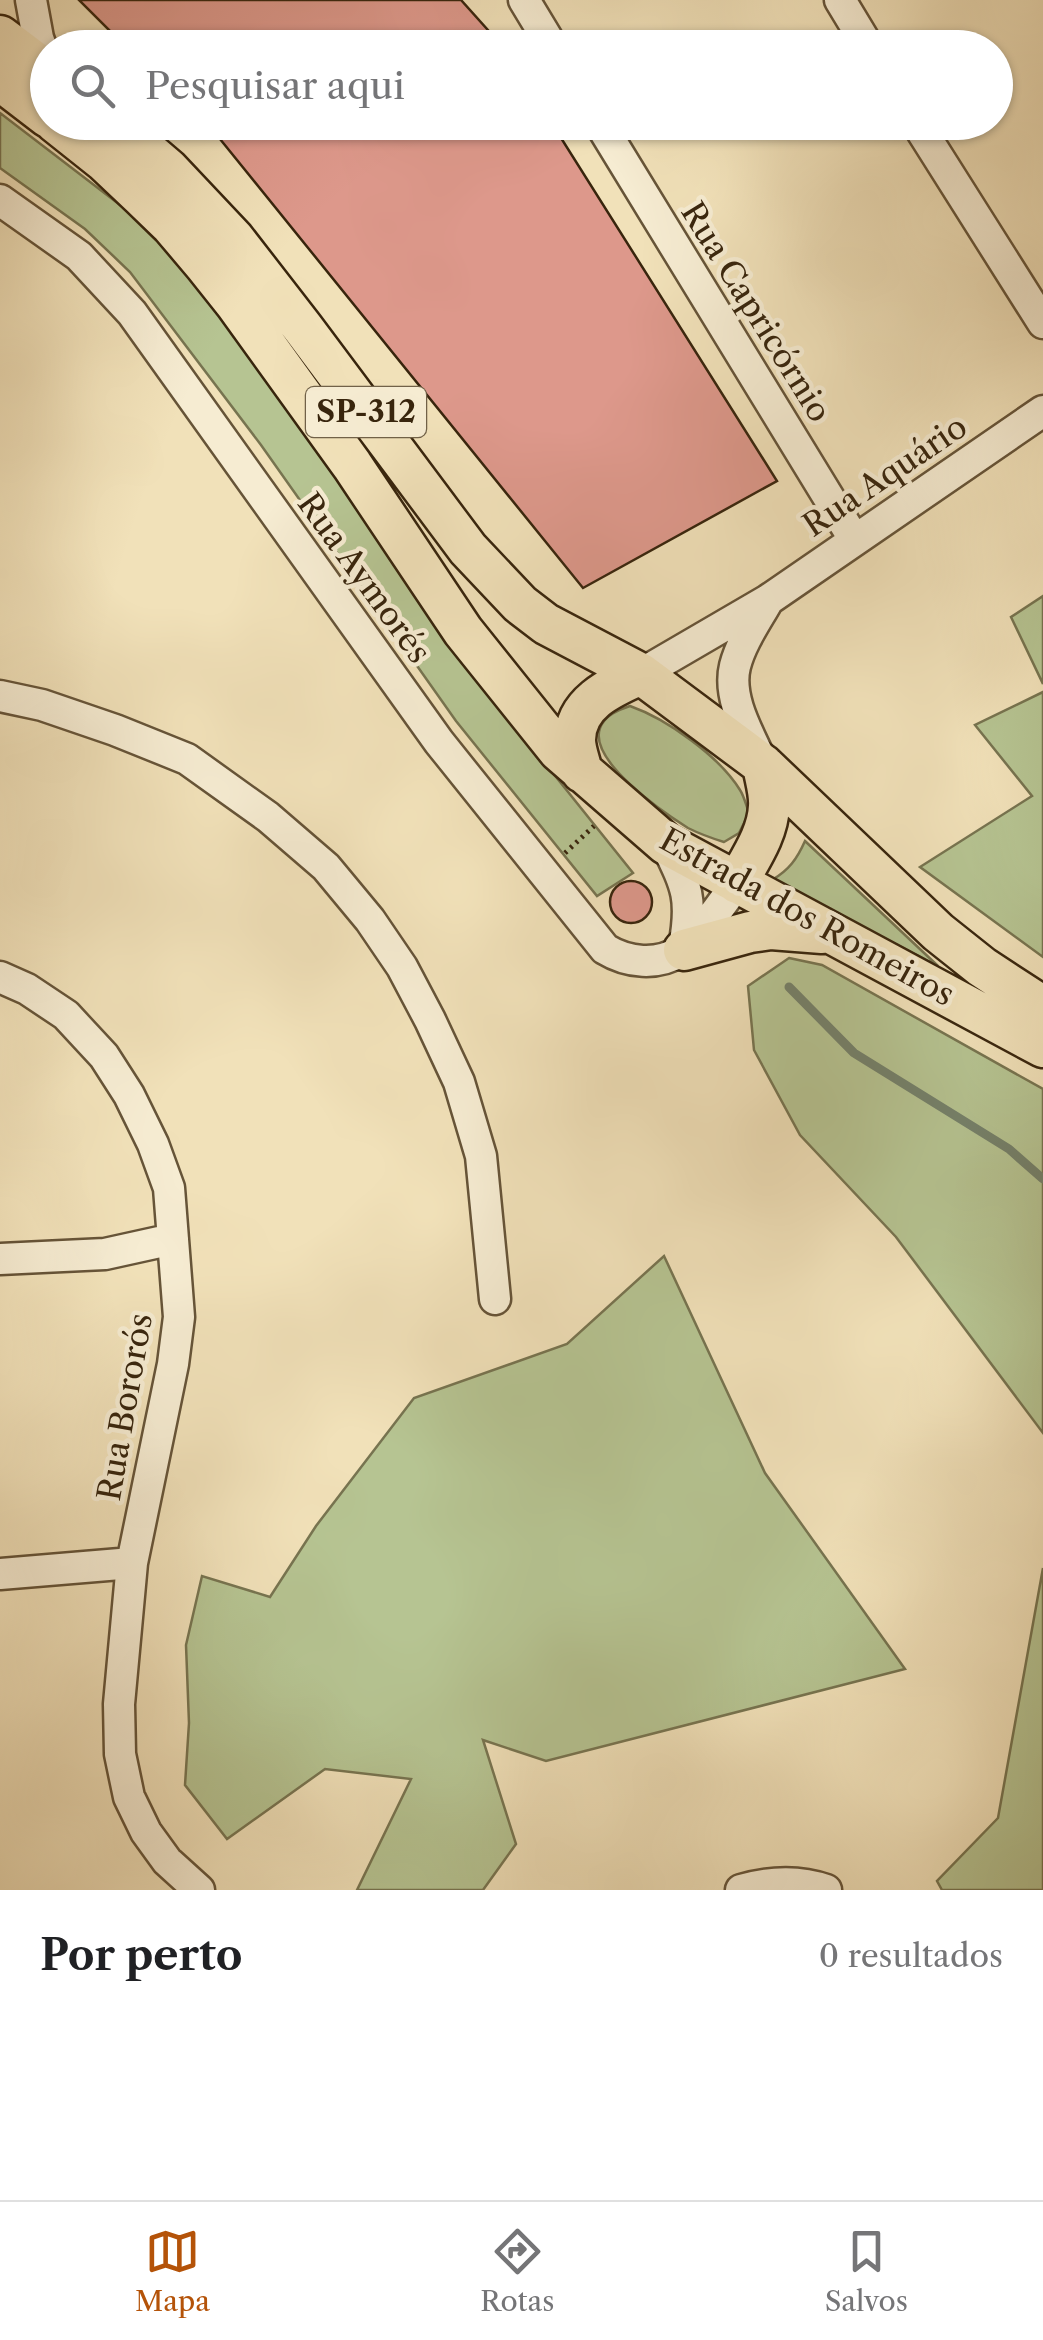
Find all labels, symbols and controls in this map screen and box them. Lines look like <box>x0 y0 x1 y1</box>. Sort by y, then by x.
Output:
search box <box>30 30 1013 140</box>
icon: search <box>65 58 120 113</box>
text: Pesquisar aqui <box>145 62 405 109</box>
street label: Rua Capricórnio <box>673 195 840 429</box>
road number: SP-312 <box>306 387 426 437</box>
street label: Rua Aquário <box>796 407 974 545</box>
street label: Rua Aymorés <box>290 485 439 670</box>
street label: Estrada dos Romeiros <box>653 819 961 1014</box>
street label: Rua Bororós <box>89 1310 160 1504</box>
text: Por perto <box>40 1929 243 1981</box>
text: 0 resultados <box>819 1936 1003 1975</box>
tab: Mapa <box>135 2224 210 2318</box>
tab: Rotas <box>480 2224 554 2318</box>
tab: Salvos <box>825 2224 908 2318</box>

